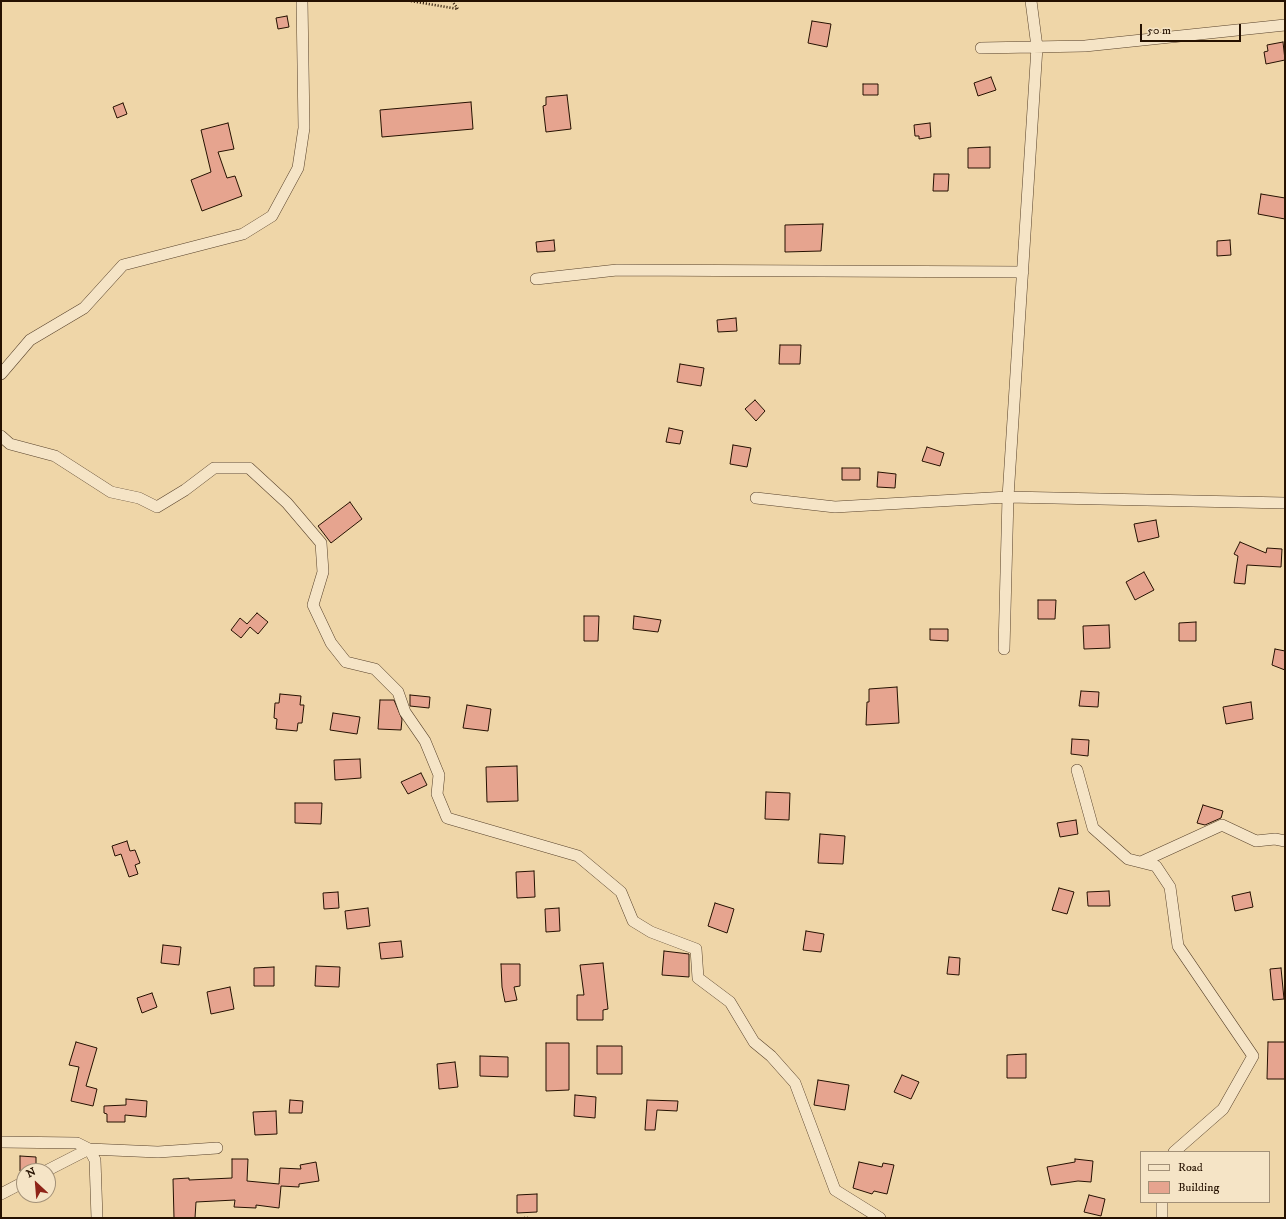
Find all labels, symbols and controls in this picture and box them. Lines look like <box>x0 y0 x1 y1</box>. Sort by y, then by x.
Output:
scale bar <box>1142 16 1243 42</box>
text: 50 m <box>1147 23 1171 38</box>
legend <box>1140 1151 1270 1203</box>
text: Road <box>1178 1160 1203 1175</box>
north arrow <box>16 1163 56 1203</box>
text: N <box>24 1165 38 1181</box>
text: Building <box>1178 1180 1219 1195</box>

